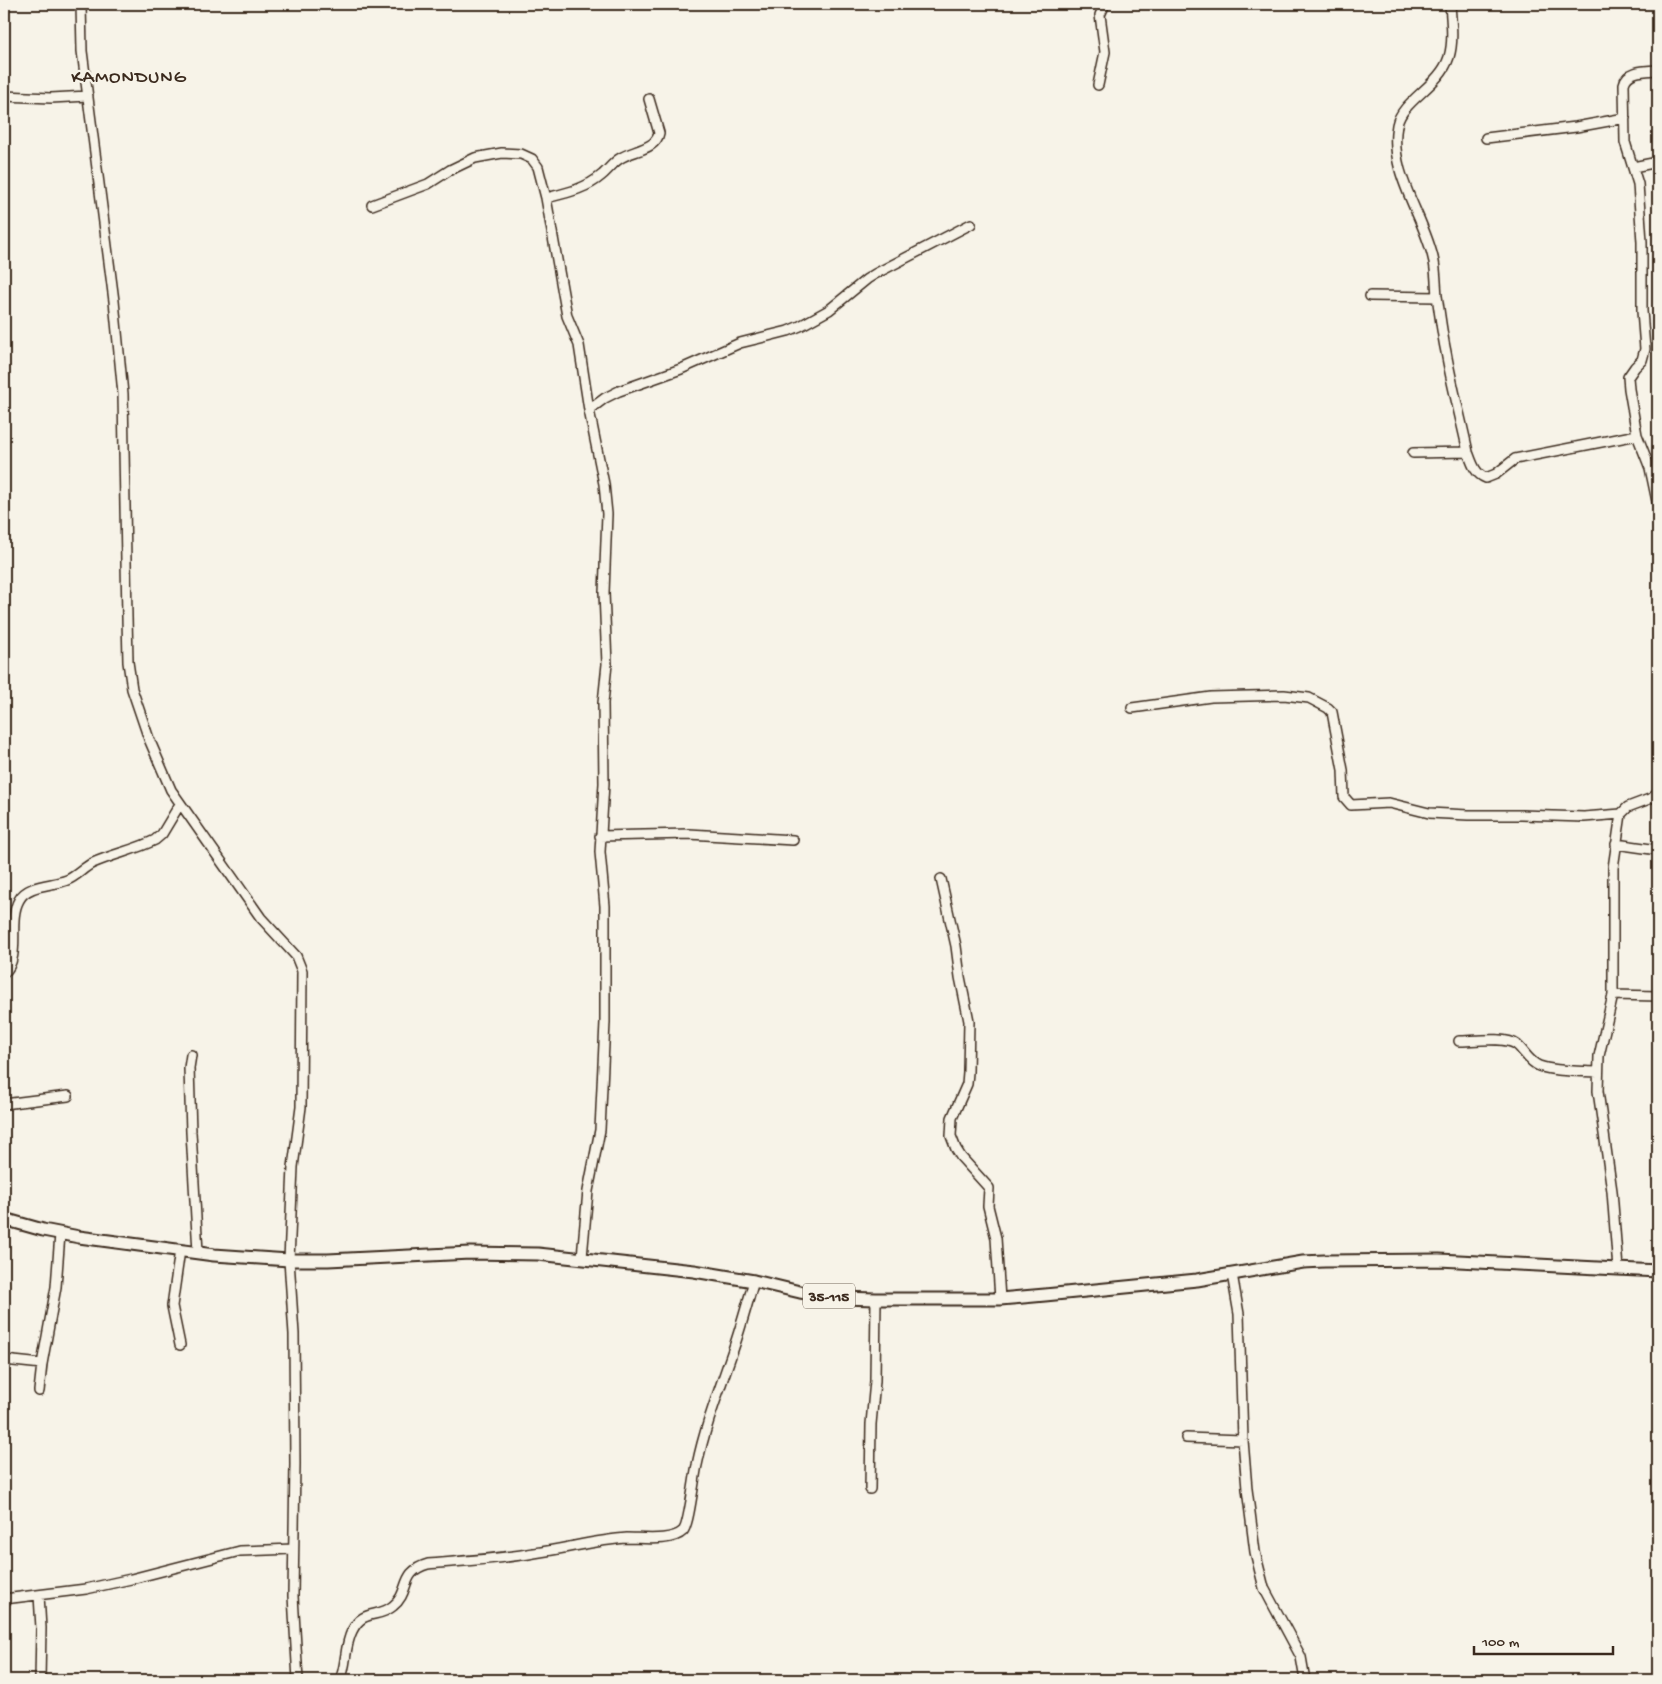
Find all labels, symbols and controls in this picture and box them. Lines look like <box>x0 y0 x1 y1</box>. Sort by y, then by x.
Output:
district label: KAMONDUNG <box>71 67 187 90</box>
road number: 35-115 <box>803 1284 855 1308</box>
scale bar <box>1474 1624 1613 1656</box>
text: 100 m <box>1481 1634 1520 1652</box>

